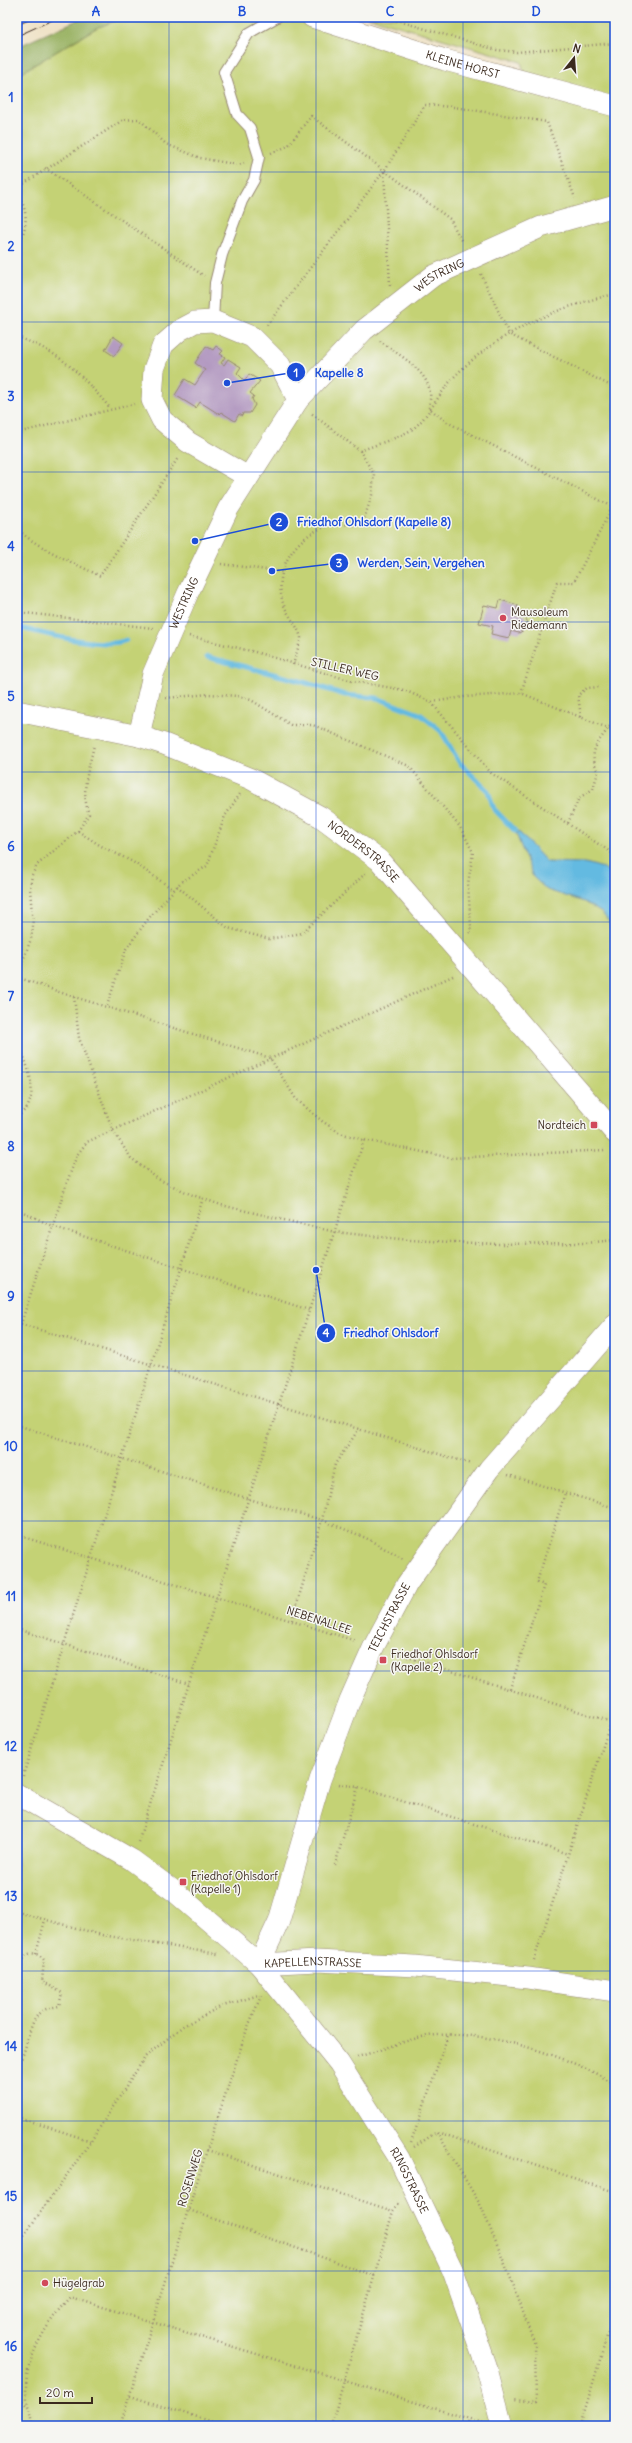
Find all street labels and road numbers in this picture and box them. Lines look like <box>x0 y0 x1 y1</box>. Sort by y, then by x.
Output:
street label: KLEINE HORST <box>424 47 501 82</box>
street label: WESTRING <box>411 256 467 295</box>
street label: WESTRING <box>166 575 202 631</box>
street label: STILLER WEG <box>310 654 380 684</box>
street label: NORDERSTRASSE <box>325 817 402 885</box>
street label: TEICHSTRASSE <box>365 1580 413 1654</box>
street label: NEBENALLEE <box>285 1603 353 1637</box>
street label: KAPELLENSTRASSE <box>264 1954 362 1971</box>
street label: RINGSTRASSE <box>387 2145 431 2216</box>
street label: ROSENWEG <box>175 2147 205 2209</box>

